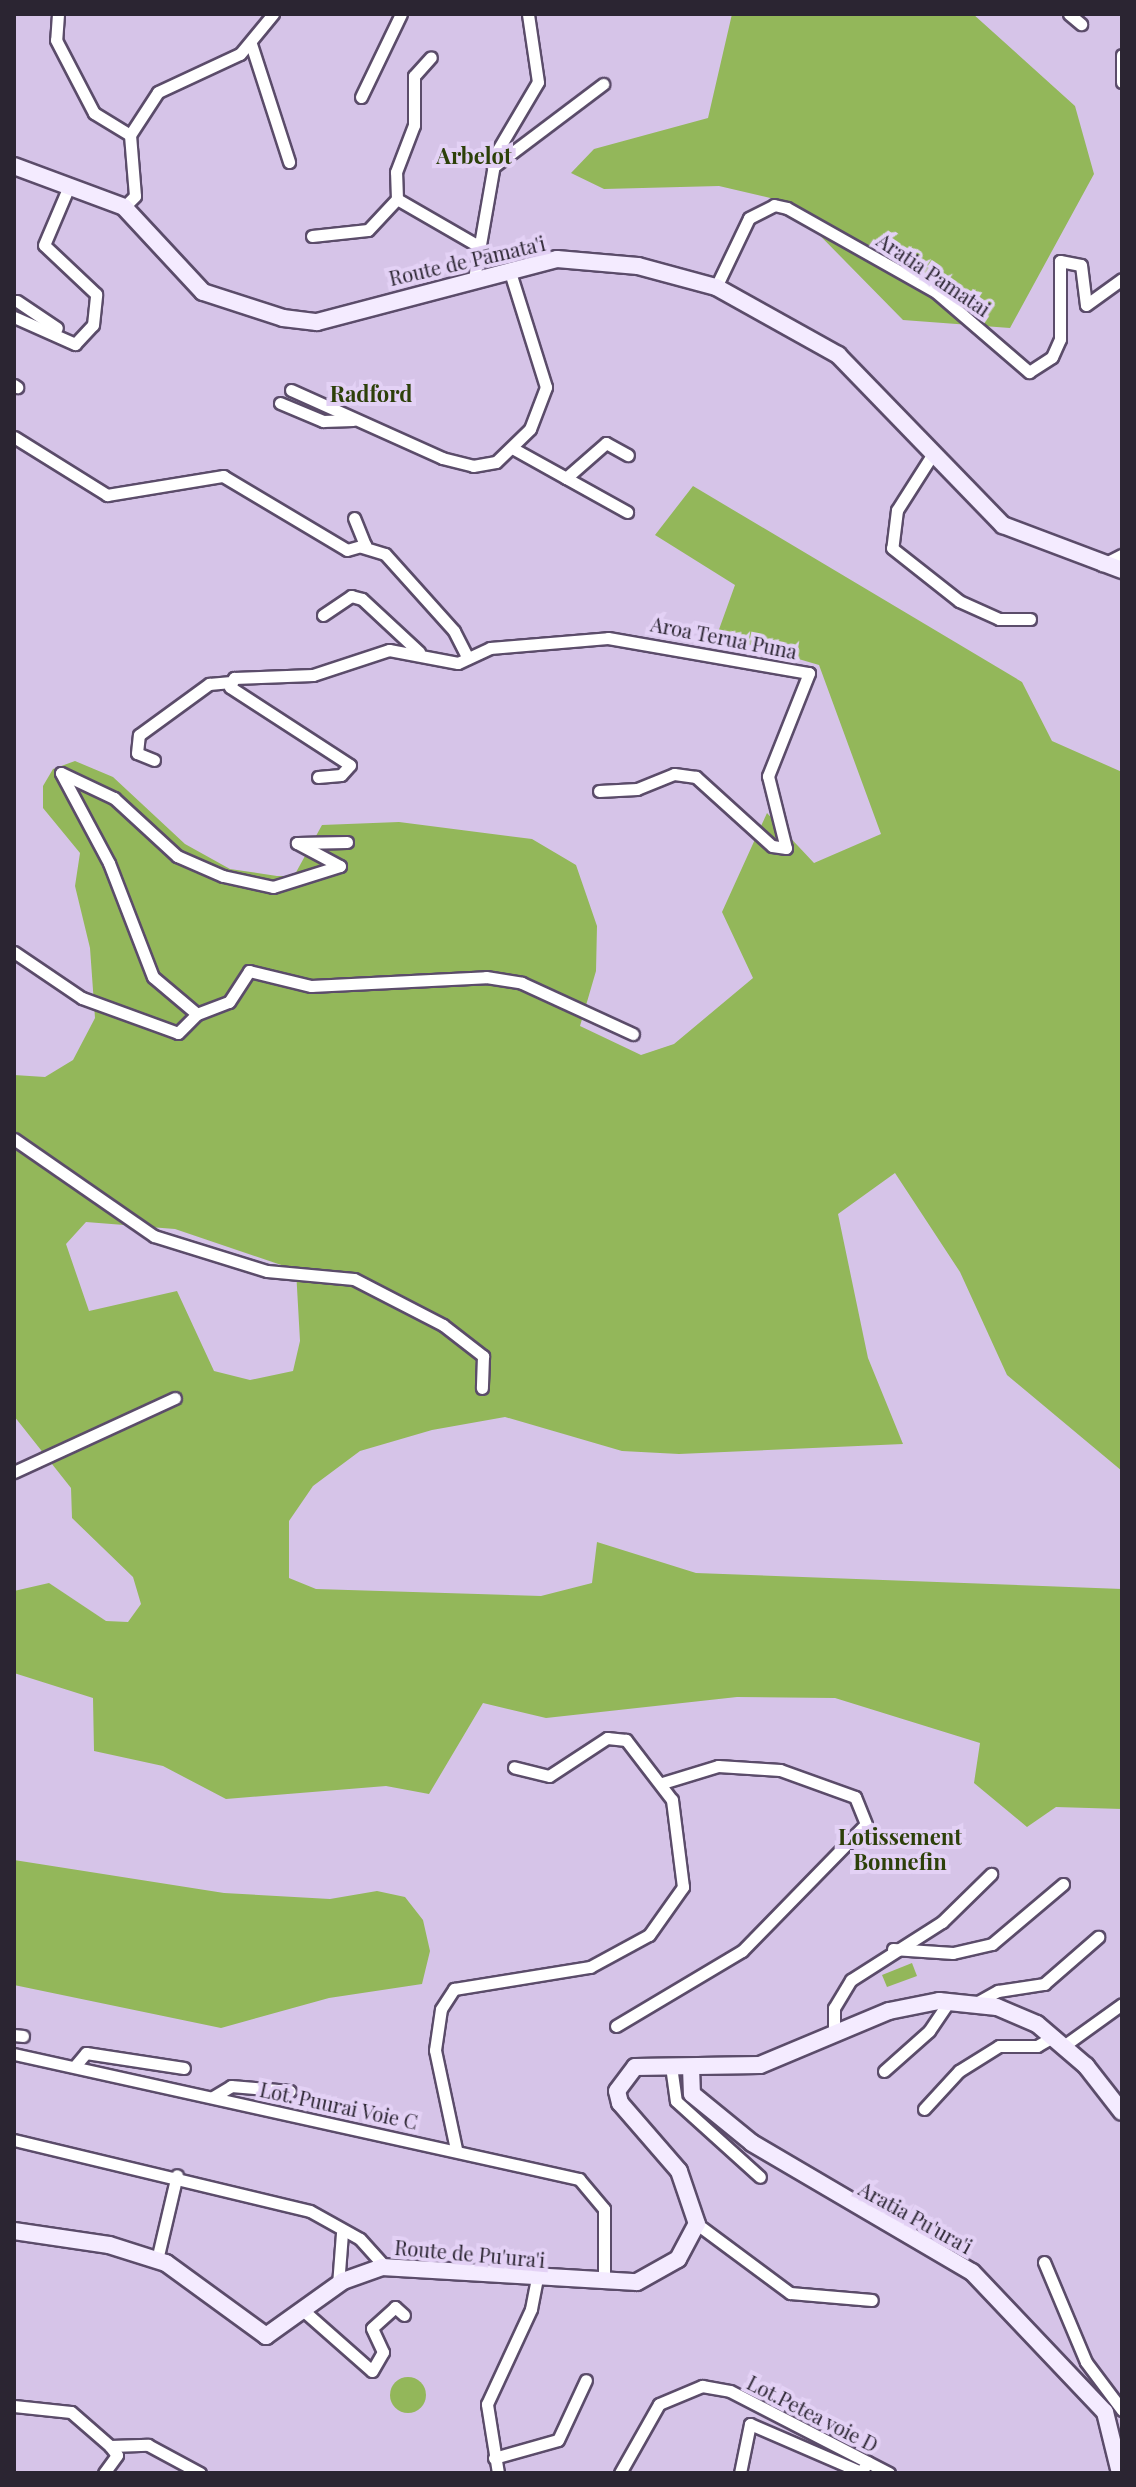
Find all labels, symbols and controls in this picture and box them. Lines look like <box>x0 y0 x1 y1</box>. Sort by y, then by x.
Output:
district label: Arbelot <box>436 143 512 169</box>
street label: Aratia Pamatai <box>873 227 995 321</box>
street label: Route de Pāmata'i <box>386 230 548 290</box>
district label: Radford <box>330 381 412 407</box>
street label: Aroa Terua Puna <box>648 611 800 663</box>
district label: Lotissement Bonnefin <box>838 1823 962 1874</box>
street label: Lot. Puurai Voie C <box>258 2076 420 2134</box>
street label: Aratia Pu'ura'i <box>855 2176 977 2258</box>
street label: Route de Pu'ura'i <box>394 2234 546 2272</box>
street label: Lot.Petea voie D <box>743 2369 883 2457</box>

